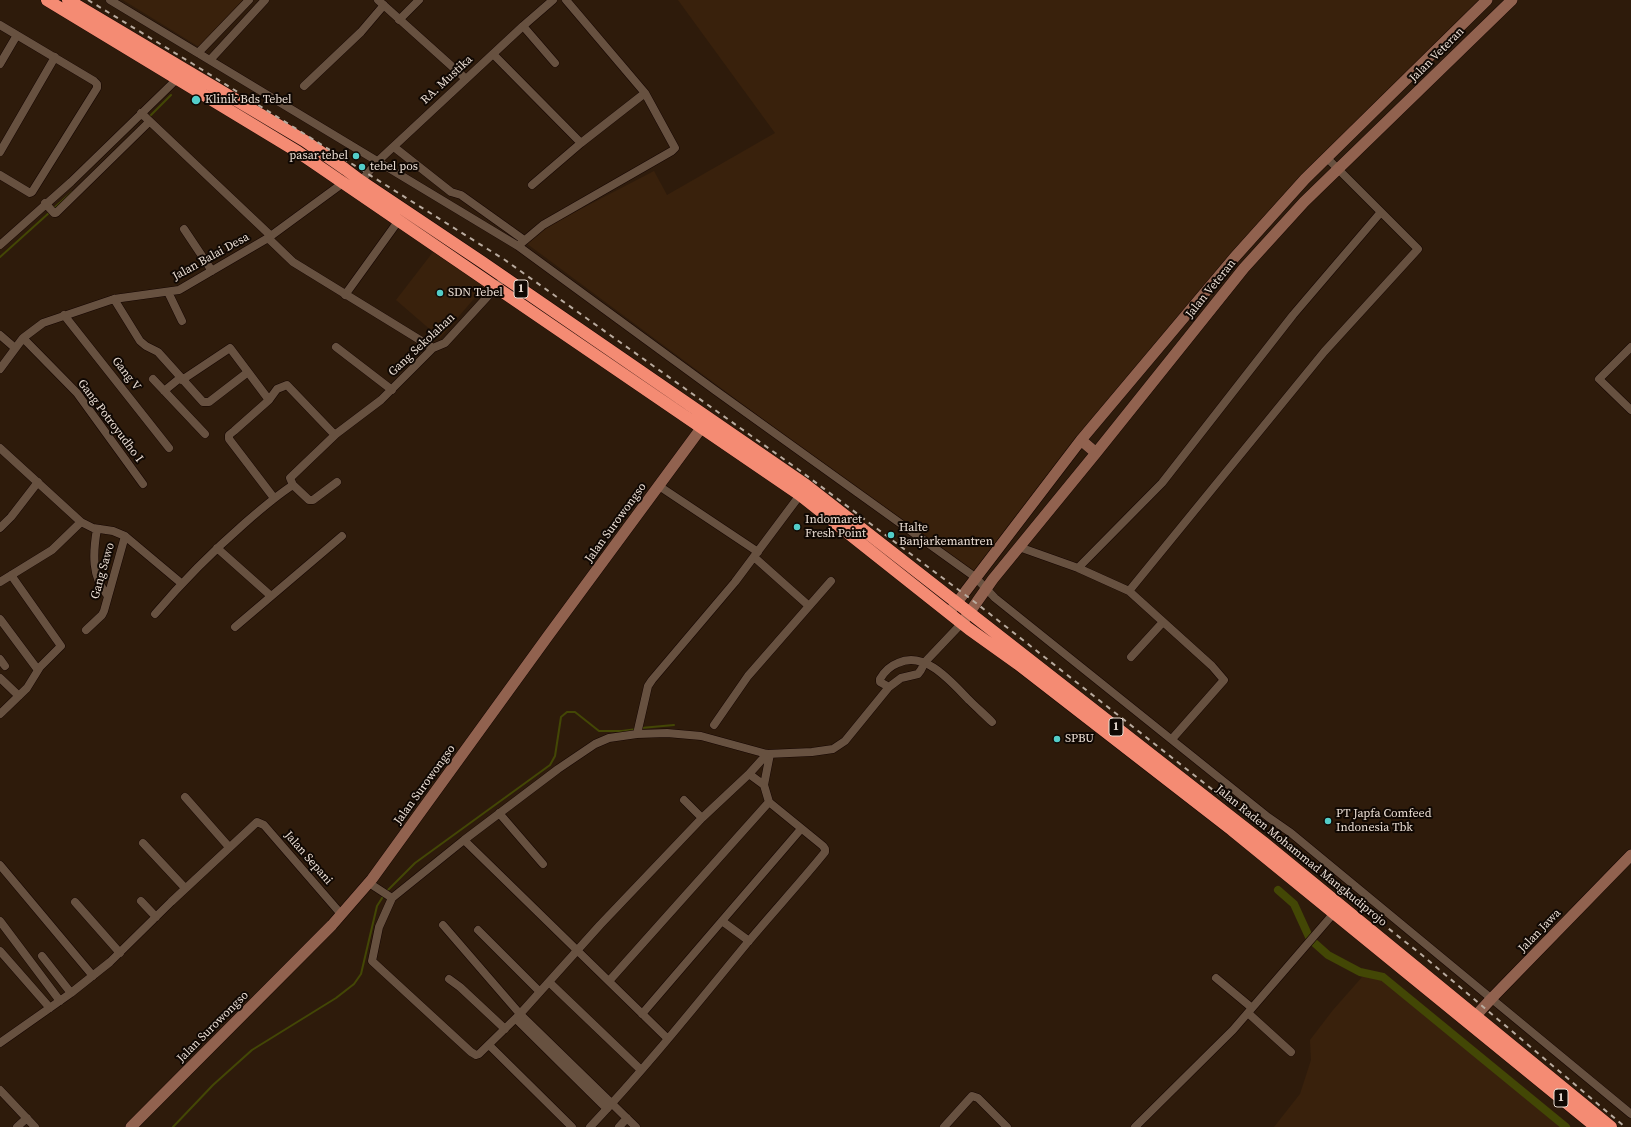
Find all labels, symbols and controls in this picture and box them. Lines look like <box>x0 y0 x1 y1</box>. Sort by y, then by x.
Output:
street label: Jalan Veteran <box>1407 25 1467 85</box>
street label: RA. Mustika <box>418 52 476 108</box>
place label: Klinik Bds Tebel <box>205 93 292 107</box>
marker: Klinik Bds Tebel <box>190 94 202 106</box>
place label: pasar tebel <box>289 149 348 163</box>
marker: pasar tebel <box>351 151 361 161</box>
place label: tebel pos <box>370 160 418 174</box>
marker: tebel pos <box>357 162 367 172</box>
street label: Jalan Balai Desa <box>170 230 252 284</box>
street label: Jalan Veteran <box>1183 257 1239 321</box>
road number: 1 <box>514 280 528 298</box>
place label: SDN Tebel <box>448 286 503 300</box>
marker: SDN Tebel <box>435 288 445 298</box>
street label: Gang Sekolahan <box>386 311 458 379</box>
street label: Gang V <box>108 354 144 394</box>
street label: Gang Potroyudho I <box>74 377 146 465</box>
street label: Jalan Surowongso <box>582 480 650 566</box>
place label: Indomaret Fresh Point <box>805 513 866 541</box>
place label: Halte Banjarkemantren <box>899 521 993 549</box>
marker: Indomaret Fresh Point <box>792 522 802 532</box>
marker: Halte Banjarkemantren <box>886 530 896 540</box>
street label: Gang Sawo <box>88 541 118 601</box>
road number: 1 <box>1109 718 1123 736</box>
place label: SPBU <box>1065 732 1094 746</box>
marker: SPBU <box>1052 734 1062 744</box>
street label: Jalan Surowongso <box>391 742 459 828</box>
street label: Jalan Raden Mohammad Mangkudiprojo <box>1212 782 1390 930</box>
place label: PT Japfa Comfeed Indonesia Tbk <box>1336 807 1432 835</box>
marker: PT Japfa Comfeed Indonesia Tbk <box>1323 816 1333 826</box>
street label: Jalan Sepani <box>281 828 335 888</box>
street label: Jalan Jawa <box>1516 906 1564 956</box>
street label: Jalan Surowongso <box>174 988 252 1066</box>
road number: 1 <box>1554 1089 1568 1107</box>

